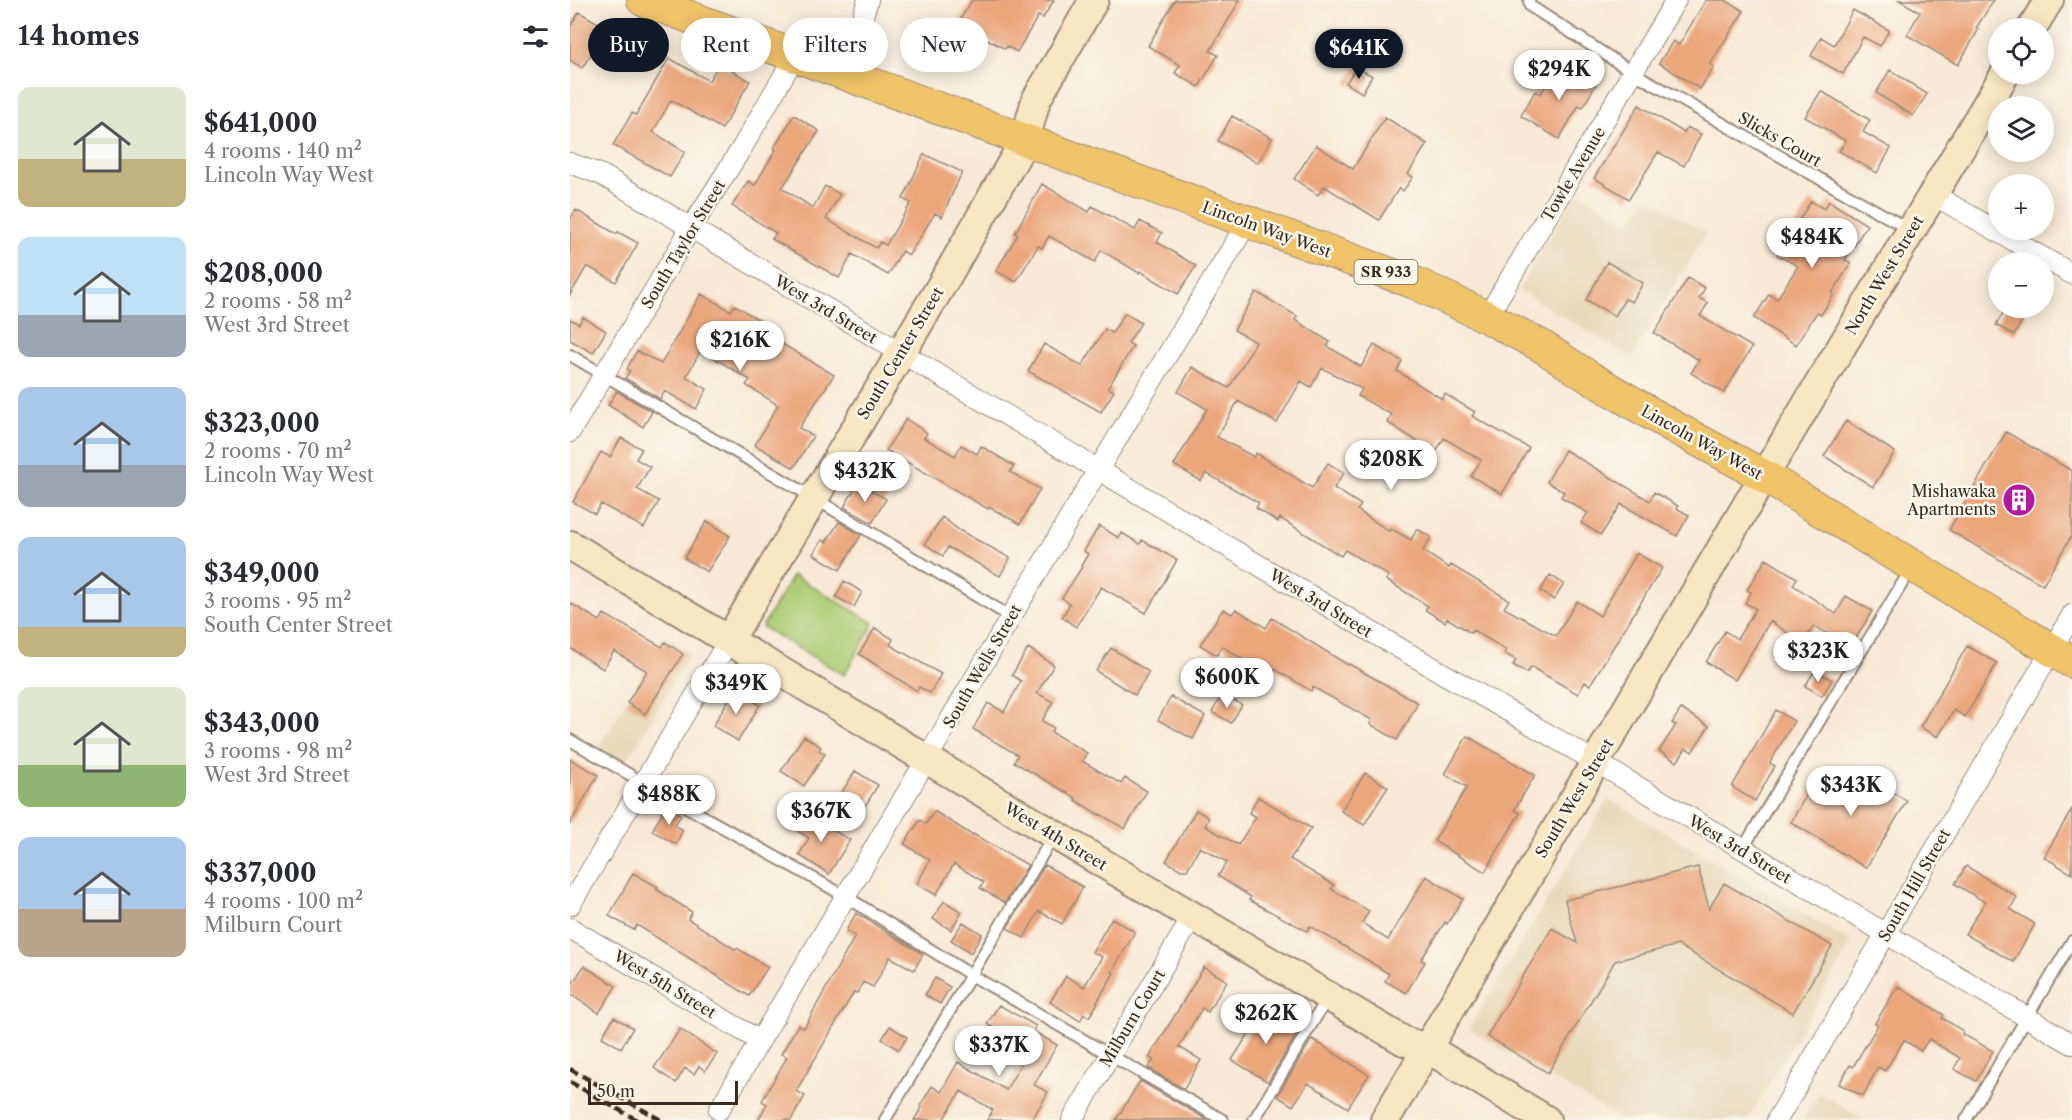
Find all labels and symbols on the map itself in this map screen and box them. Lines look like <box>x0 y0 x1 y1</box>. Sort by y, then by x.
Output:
pin: $641K <box>1317 29 1401 80</box>
pin: $294K <box>1517 50 1601 101</box>
street label: Slicks Court <box>1735 107 1825 171</box>
street label: Towle Avenue <box>1537 123 1609 225</box>
street label: South Taylor Street <box>637 176 730 312</box>
street label: Lincoln Way West <box>1200 196 1335 262</box>
street label: North West Street <box>1840 211 1928 338</box>
pin: $484K <box>1770 218 1854 269</box>
road number: SR 933 <box>1354 260 1418 284</box>
street label: West 3rd Street <box>770 270 881 348</box>
street label: South Center Street <box>853 283 948 423</box>
pin: $216K <box>698 321 782 372</box>
street label: Lincoln Way West <box>1638 400 1767 484</box>
pin: $208K <box>1349 440 1433 491</box>
pin: $432K <box>823 452 907 503</box>
place label: Mishawaka Apartments <box>1906 481 1997 519</box>
building icon: Mishawaka Apartments <box>2001 482 2037 518</box>
street label: West 3rd Street <box>1265 564 1376 642</box>
street label: South Wells Street <box>938 600 1026 732</box>
pin: $323K <box>1776 632 1860 683</box>
pin: $600K <box>1185 658 1269 709</box>
pin: $349K <box>694 664 778 715</box>
street label: South West Street <box>1530 734 1618 861</box>
pin: $343K <box>1809 766 1893 817</box>
pin: $488K <box>627 775 711 826</box>
pin: $367K <box>779 792 863 843</box>
street label: West 4th Street <box>1000 797 1111 875</box>
street label: West 3rd Street <box>1684 810 1795 888</box>
street label: South Hill Street <box>1874 825 1955 945</box>
street label: West 5th Street <box>609 945 720 1023</box>
street label: Milburn Court <box>1095 965 1169 1071</box>
pin: $262K <box>1224 994 1308 1045</box>
pin: $337K <box>957 1026 1041 1077</box>
scale bar <box>588 1078 738 1106</box>

